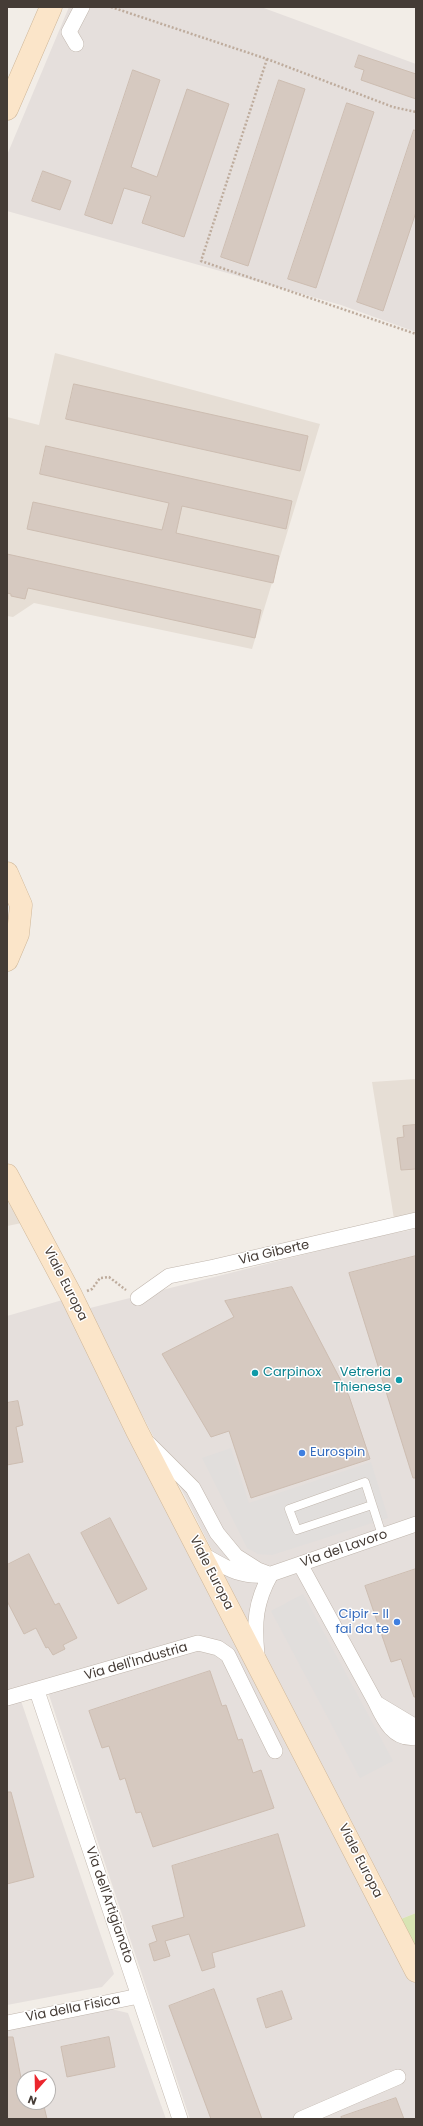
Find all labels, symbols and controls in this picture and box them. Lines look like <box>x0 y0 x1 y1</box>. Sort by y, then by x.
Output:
street label: Via Giberte <box>237 1237 311 1269</box>
street label: Viale Europa <box>40 1244 90 1324</box>
place label: Carpinox <box>263 1365 322 1381</box>
place label: Vetreria Thienese <box>333 1365 391 1396</box>
marker: Carpinox <box>250 1368 260 1378</box>
marker: Vetreria Thienese <box>394 1375 404 1385</box>
place label: Eurospin <box>310 1445 365 1461</box>
marker: Eurospin <box>297 1448 307 1458</box>
street label: Via del Lavoro <box>298 1527 390 1571</box>
street label: Viale Europa <box>186 1533 236 1613</box>
place label: Cipir - Il fai da te <box>335 1607 389 1638</box>
marker: Cipir - Il fai da te <box>392 1617 402 1627</box>
street label: Via dell'Industria <box>83 1640 189 1684</box>
street label: Viale Europa <box>335 1821 385 1901</box>
street label: Via dell'Artigianato <box>82 1845 136 1965</box>
street label: Via della Fisica <box>24 1992 122 2026</box>
north arrow <box>16 2070 56 2110</box>
text: N <box>26 2091 39 2109</box>

